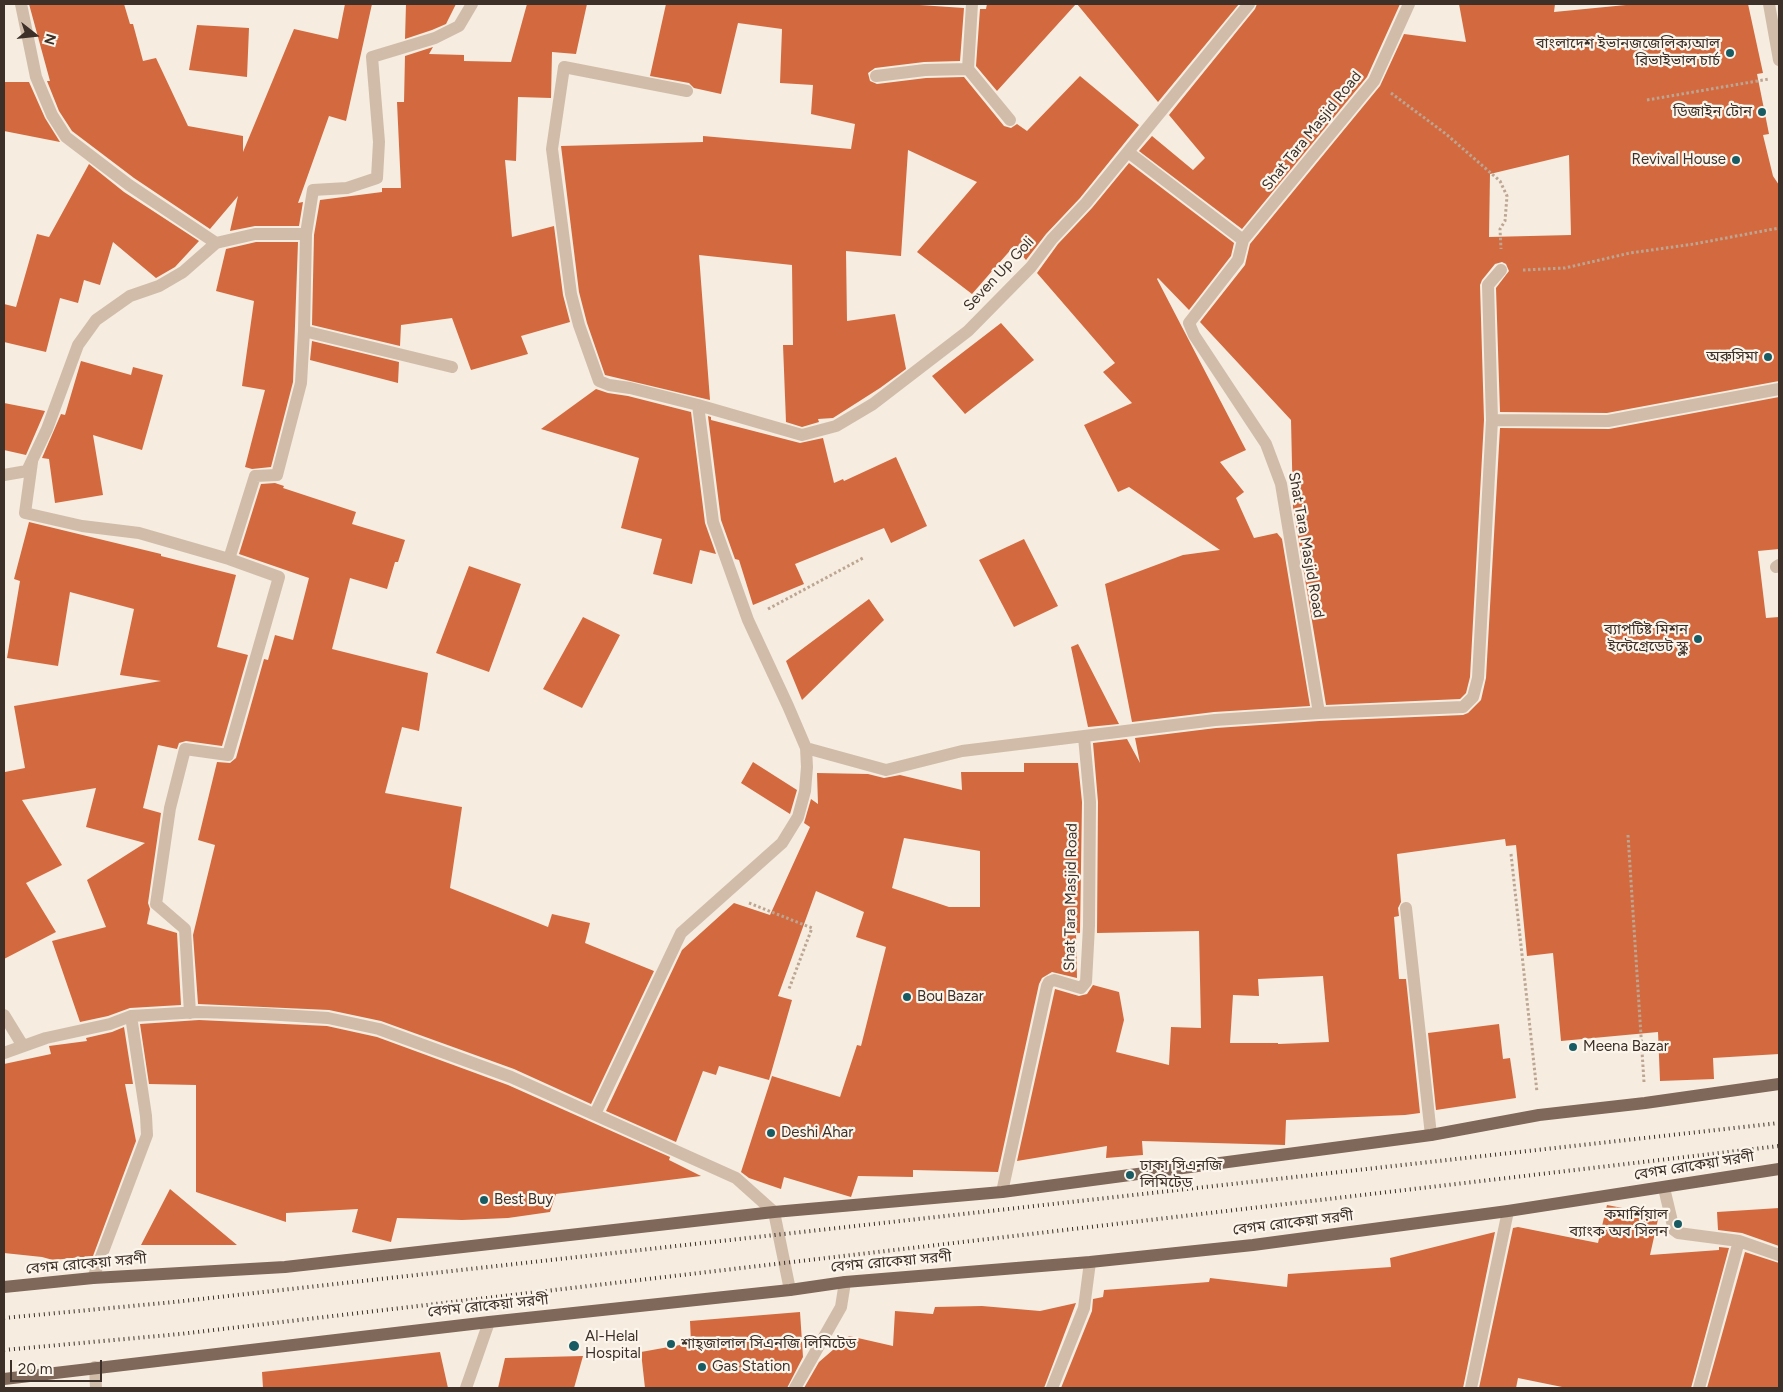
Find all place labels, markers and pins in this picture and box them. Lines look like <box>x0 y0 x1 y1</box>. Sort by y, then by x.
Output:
place label: বাংলাদেশ ইভানজজেলিক্যআল রিভাইভাল চার্চ <box>1536 35 1720 70</box>
marker: বাংলাদেশ ইভানজজেলিক্যআল রিভাইভাল চার্চ <box>1724 47 1736 59</box>
place label: ডিজাইন টোন <box>1673 103 1752 121</box>
marker: ডিজাইন টোন <box>1756 106 1768 118</box>
place label: Revival House <box>1632 151 1726 169</box>
marker: Revival House <box>1730 154 1742 166</box>
place label: অরুসিমা <box>1706 348 1758 366</box>
marker: অরুসিমা <box>1762 351 1774 363</box>
place label: ব্যাপটিষ্ট মিশন ইন্টেগ্রেডেট স্কুল <box>1604 621 1688 656</box>
marker: ব্যাপটিষ্ট মিশন ইন্টেগ্রেডেট স্কুল <box>1692 633 1704 645</box>
place label: Bou Bazar <box>917 988 984 1006</box>
marker: Bou Bazar <box>901 991 913 1003</box>
place label: Meena Bazar <box>1583 1038 1669 1056</box>
marker: Meena Bazar <box>1567 1041 1579 1053</box>
place label: Deshi Ahar <box>781 1124 853 1142</box>
marker: Deshi Ahar <box>765 1127 777 1139</box>
place label: ঢাকা সিএনজি লিমিটেড <box>1140 1157 1222 1192</box>
marker: ঢাকা সিএনজি লিমিটেড <box>1124 1169 1136 1181</box>
place label: Best Buy <box>494 1191 553 1209</box>
marker: Best Buy <box>478 1194 490 1206</box>
place label: কমার্শিয়াল ব্যাংক অব সিলন <box>1569 1206 1668 1241</box>
marker: কমার্শিয়াল ব্যাংক অব সিলন <box>1672 1218 1684 1230</box>
place label: Al-Helal Hospital <box>585 1328 641 1363</box>
place label: শাহ্জালাল সিএনজি লিমিটেড <box>681 1335 856 1353</box>
marker: শাহ্জালাল সিএনজি লিমিটেড <box>665 1338 677 1350</box>
marker: Al-Helal Hospital <box>567 1339 581 1353</box>
place label: Gas Station <box>712 1358 790 1376</box>
marker: Gas Station <box>696 1361 708 1373</box>

